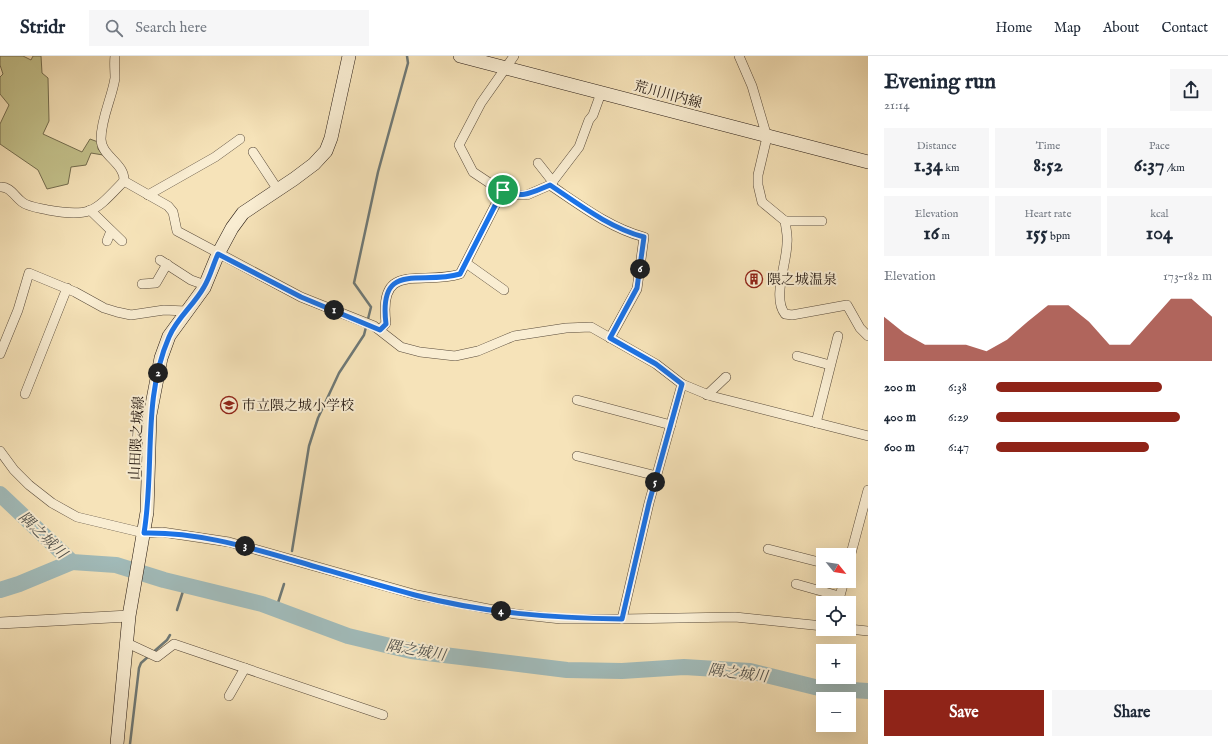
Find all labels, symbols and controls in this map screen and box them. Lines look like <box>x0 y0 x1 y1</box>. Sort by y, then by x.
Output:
search box <box>89 10 369 46</box>
text: Stridr <box>20 16 65 40</box>
icon: search <box>103 17 125 39</box>
text: Search here <box>135 18 207 37</box>
text: Home <box>996 19 1032 37</box>
text: Map <box>1054 19 1081 37</box>
text: About <box>1103 19 1139 37</box>
text: Contact <box>1161 19 1208 37</box>
text: Evening run <box>884 68 996 96</box>
button: share <box>1170 69 1212 111</box>
street label: 荒川川内線 <box>632 77 704 113</box>
text: 21:14 <box>884 97 910 114</box>
text: Distance <box>917 139 957 153</box>
text: Time <box>1036 139 1060 153</box>
text: Pace <box>1149 139 1170 153</box>
text: 1.34 <box>914 153 943 178</box>
text: 8:52 <box>1033 153 1063 178</box>
text: 6:37 <box>1134 153 1164 178</box>
text: km <box>943 161 960 175</box>
text: /km <box>1164 161 1185 175</box>
pin <box>486 173 520 207</box>
icon: arrive <box>492 179 514 201</box>
text: Elevation <box>915 207 958 221</box>
text: Heart rate <box>1025 207 1071 221</box>
text: kcal <box>1150 207 1169 221</box>
text: 16 <box>923 221 939 246</box>
text: 155 <box>1026 221 1048 246</box>
text: 104 <box>1146 221 1173 246</box>
text: m <box>939 229 950 243</box>
text: bpm <box>1048 229 1070 243</box>
pin: 6 <box>630 259 650 279</box>
text: 6 <box>638 262 642 276</box>
text: Elevation <box>884 268 936 285</box>
text: 173–182 m <box>1163 268 1212 285</box>
building icon: 隈之城温泉 <box>744 269 764 289</box>
place label: 隈之城温泉 <box>767 271 837 289</box>
pin: 1 <box>324 300 344 320</box>
text: 1 <box>332 303 336 317</box>
pin: 2 <box>148 363 168 383</box>
text: 2 <box>155 366 161 380</box>
text: 200 m <box>884 379 916 396</box>
text: 6:38 <box>948 379 967 396</box>
school or university icon: 市立隈之城小学校 <box>219 395 239 415</box>
street label: 山田隈之城線 <box>126 396 148 480</box>
place label: 市立隈之城小学校 <box>242 397 354 415</box>
text: 400 m <box>884 409 916 426</box>
text: 6:29 <box>948 409 969 426</box>
text: 600 m <box>884 439 915 456</box>
text: 6:47 <box>948 439 969 456</box>
pin: 5 <box>645 472 665 492</box>
text: 5 <box>653 475 657 489</box>
water label: 隅之城川 <box>14 508 72 564</box>
pin: 3 <box>235 536 255 556</box>
text: 3 <box>243 539 247 553</box>
north arrow <box>816 548 856 588</box>
map controls <box>816 548 856 732</box>
button: locate <box>816 596 856 636</box>
pin: 4 <box>491 601 511 621</box>
text: 4 <box>498 604 504 618</box>
water label: 隅之城川 <box>385 636 449 665</box>
button: + <box>816 644 856 684</box>
water label: 隅之城川 <box>707 660 771 687</box>
button: Save <box>884 690 1044 736</box>
button: Share <box>1052 690 1212 736</box>
button: − <box>816 692 856 732</box>

